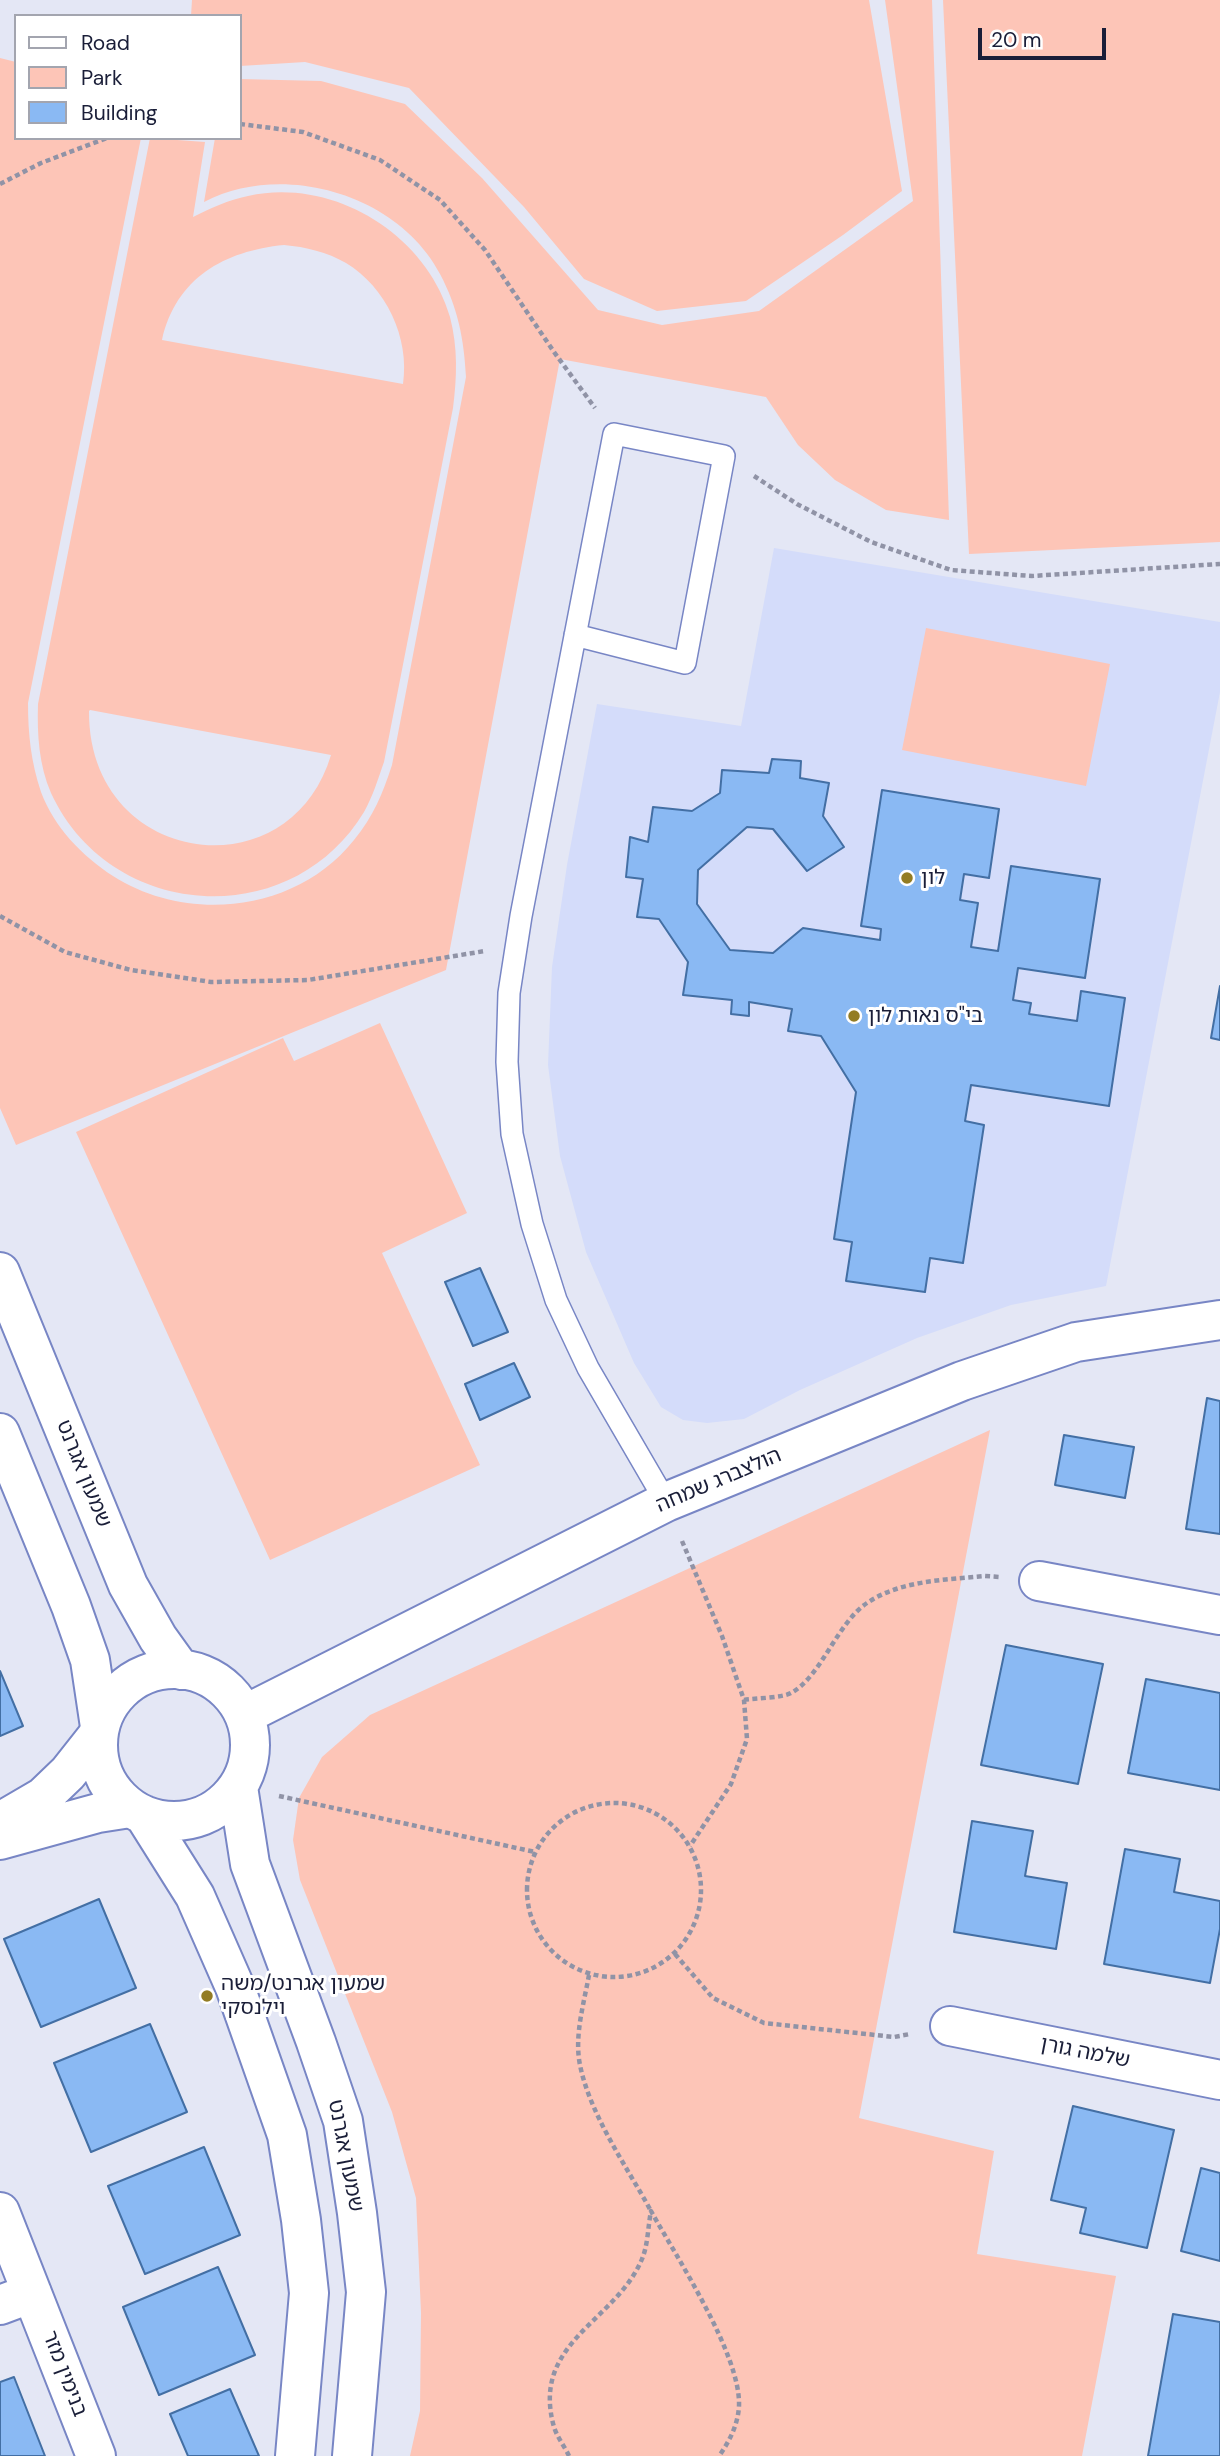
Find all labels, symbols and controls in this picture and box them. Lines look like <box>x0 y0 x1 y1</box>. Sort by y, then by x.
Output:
legend <box>14 14 242 140</box>
scale bar <box>982 14 1110 58</box>
text: 20 m <box>991 26 1042 54</box>
text: Road <box>81 29 130 57</box>
text: Park <box>81 64 122 92</box>
text: Building <box>81 99 157 127</box>
place label: לון <box>921 865 945 891</box>
marker: לון <box>899 870 915 886</box>
place label: בי"ס נאות לון <box>868 1003 983 1029</box>
marker: בי"ס נאות לון <box>846 1008 862 1024</box>
street label: שמעון אגרנט <box>50 1417 116 1531</box>
street label: הולצברג שמחה <box>653 1443 785 1519</box>
place label: שמעון אגרנט/משה וילנסקי <box>221 1971 385 2021</box>
marker: שמעון אגרנט/משה וילנסקי <box>199 1988 215 2004</box>
street label: שלמה גורן <box>1038 2032 1132 2074</box>
street label: שמעון אגרנט <box>322 2098 368 2214</box>
street label: בנימין מזר <box>36 2327 92 2421</box>

